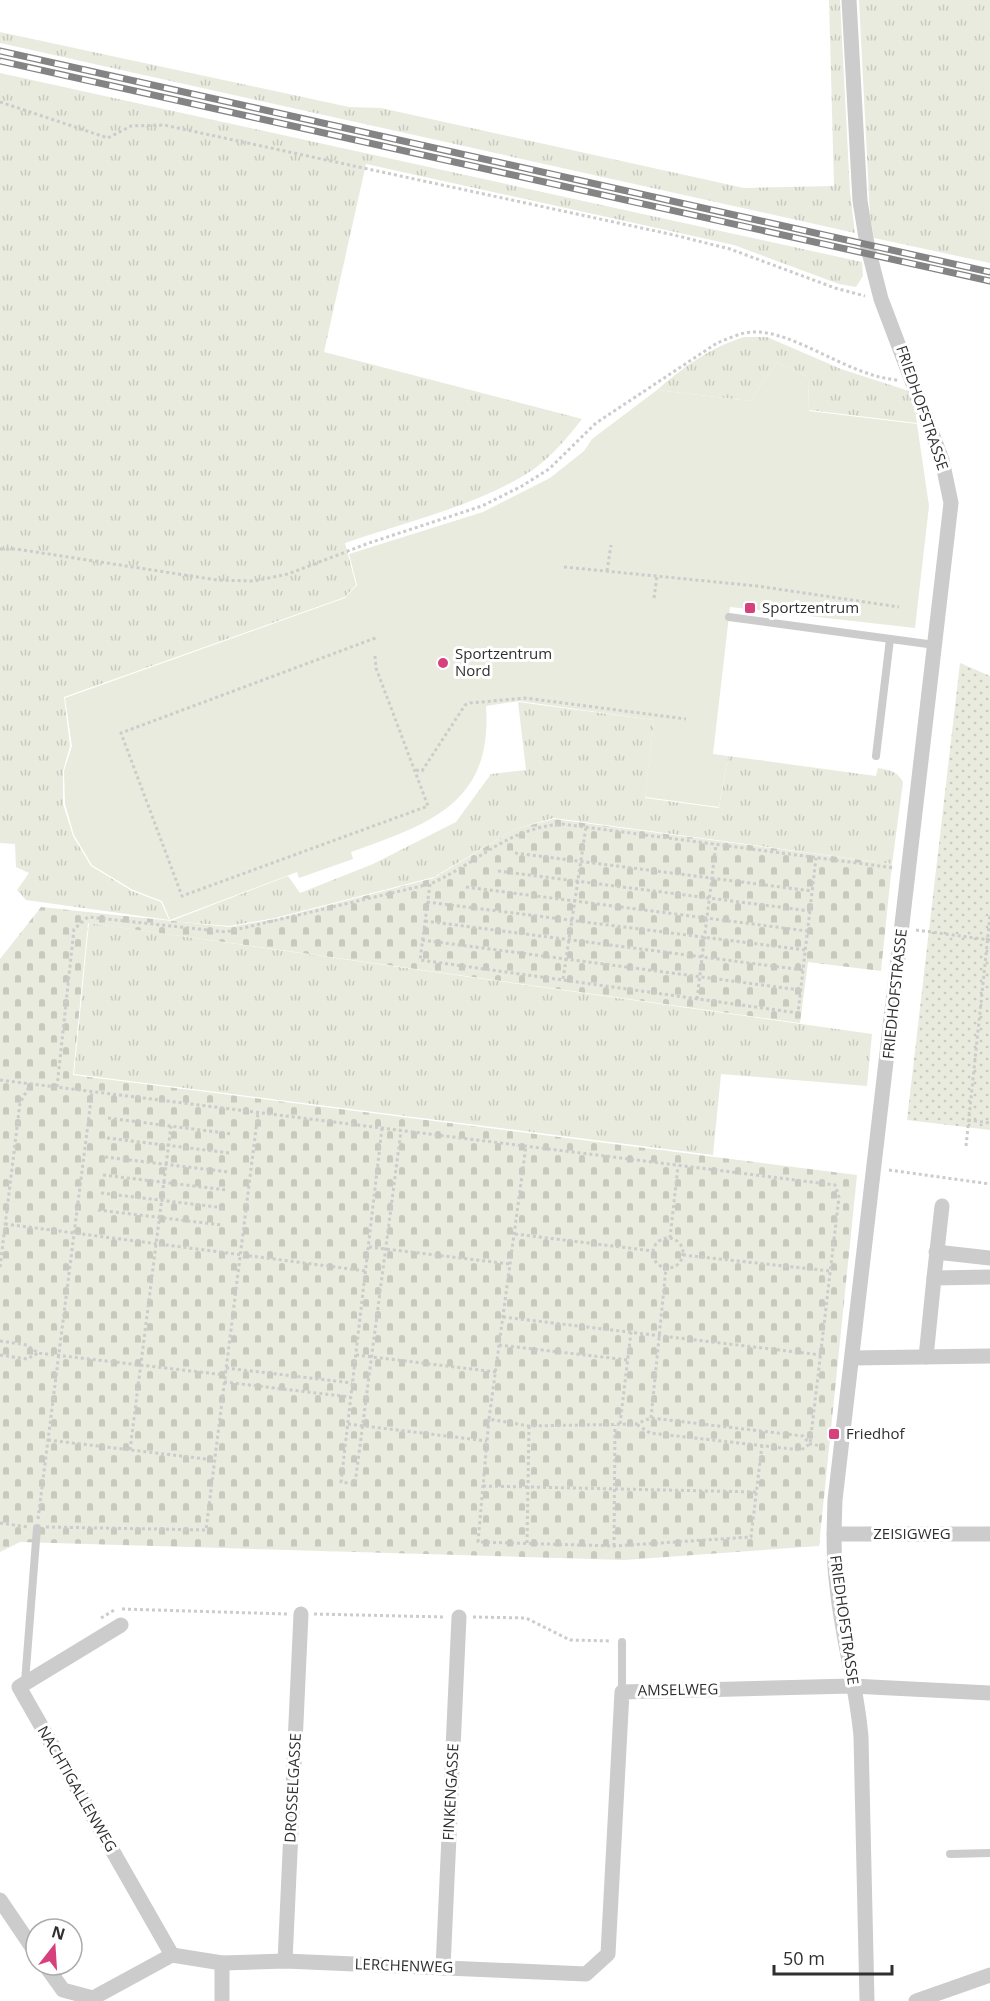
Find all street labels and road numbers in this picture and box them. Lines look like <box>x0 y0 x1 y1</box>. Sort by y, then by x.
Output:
street label: FRIEDHOFSTRASSE <box>892 343 954 473</box>
street label: FRIEDHOFSTRASSE <box>877 928 911 1060</box>
street label: ZEISIGWEG <box>873 1523 951 1543</box>
street label: FRIEDHOFSTRASSE <box>826 1554 864 1686</box>
street label: AMSELWEG <box>638 1678 718 1700</box>
street label: NACHTIGALLENWEG <box>34 1722 122 1855</box>
street label: DROSSELGASSE <box>279 1733 305 1843</box>
street label: FINKENGASSE <box>437 1743 463 1841</box>
street label: LERCHENWEG <box>354 1953 454 1977</box>

